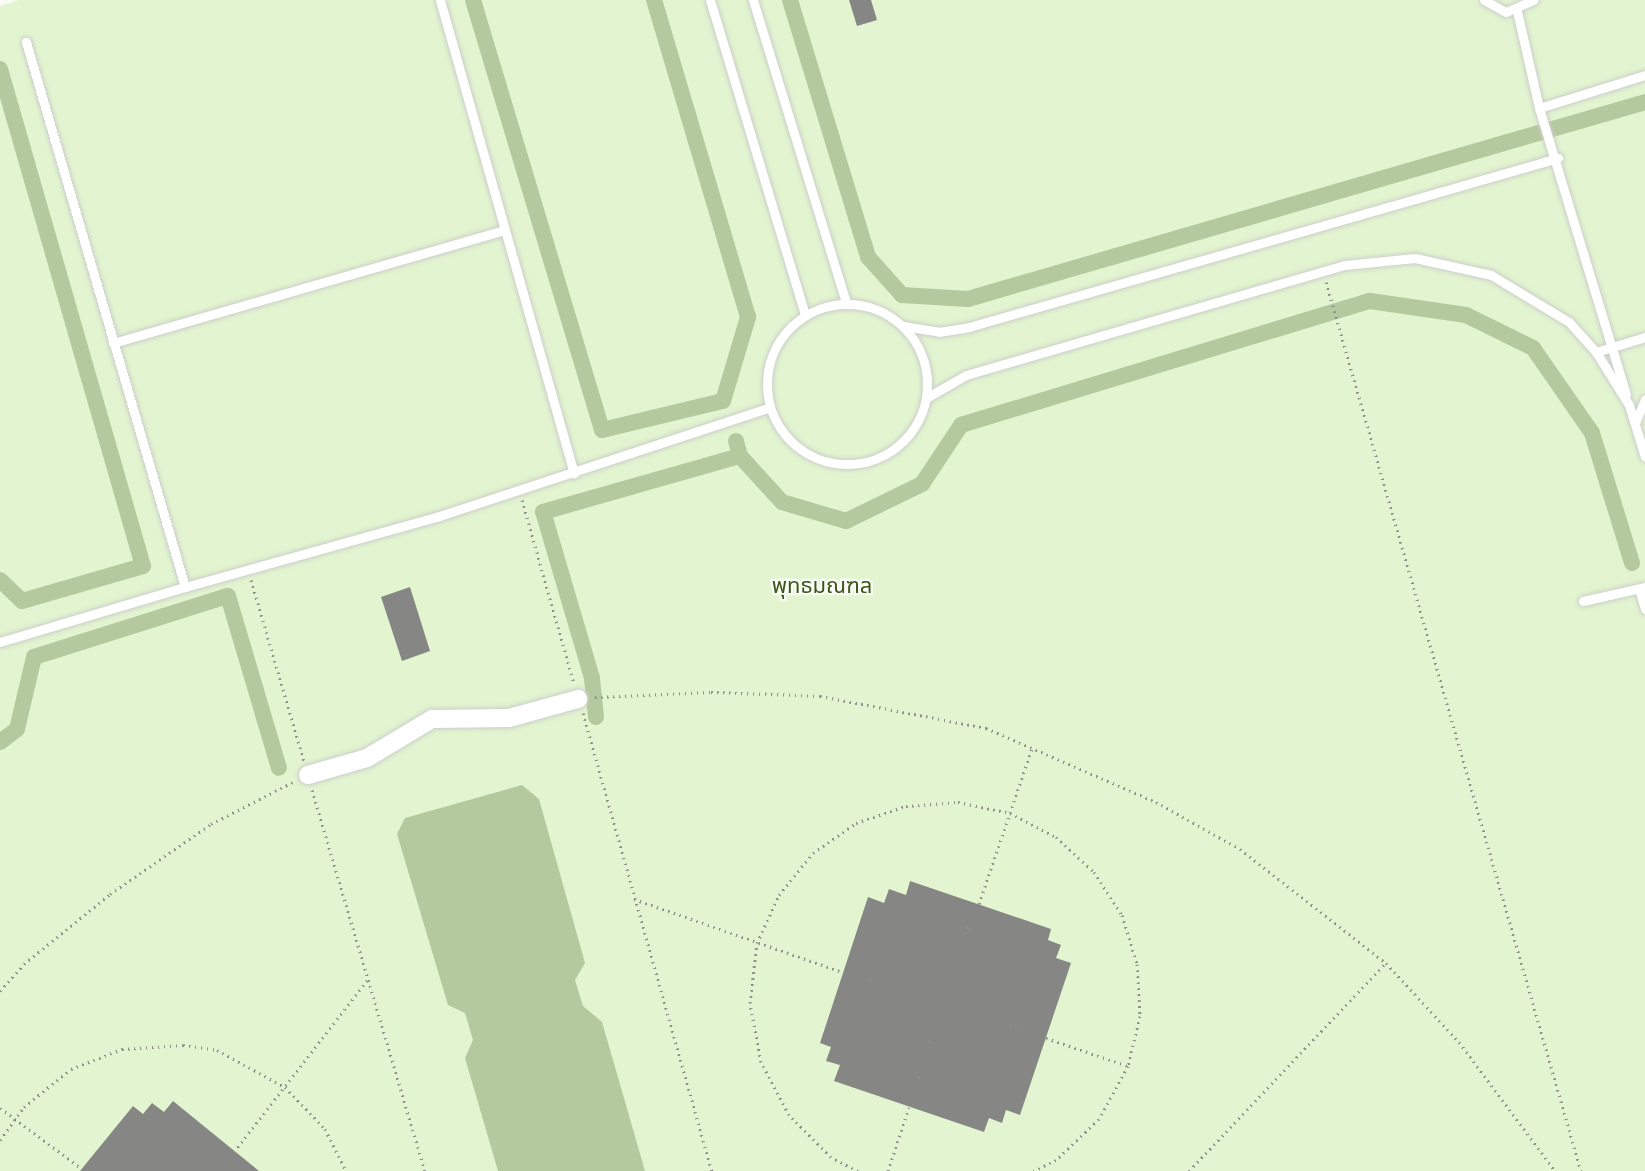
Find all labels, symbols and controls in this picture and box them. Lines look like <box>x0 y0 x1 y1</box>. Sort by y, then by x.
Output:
park label: พุทธมณฑล <box>772 573 872 599</box>

